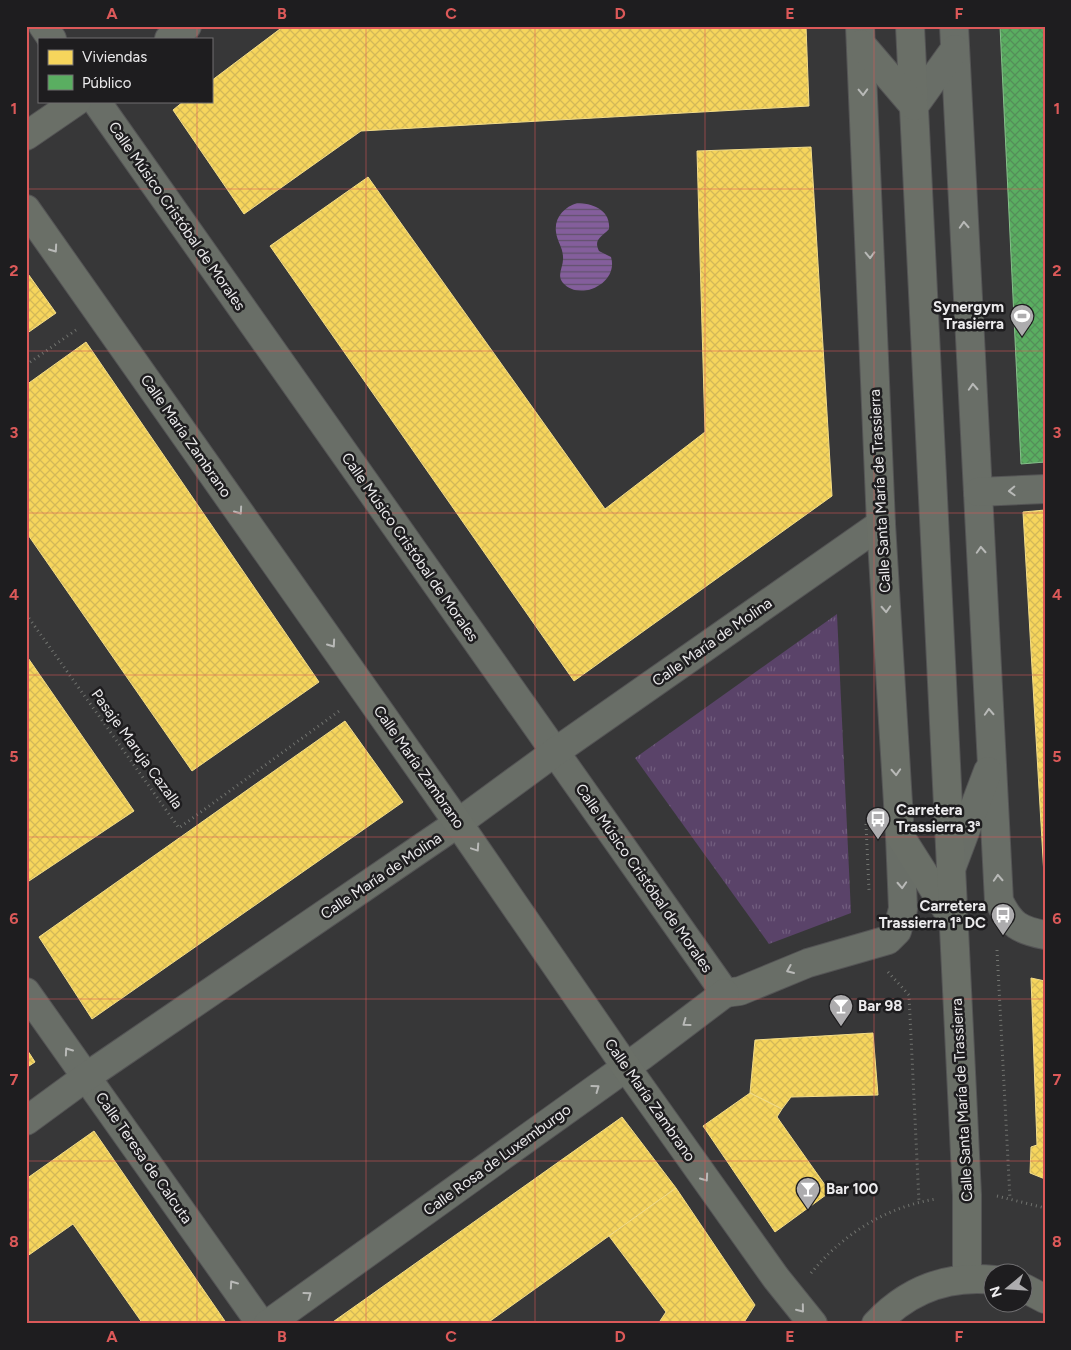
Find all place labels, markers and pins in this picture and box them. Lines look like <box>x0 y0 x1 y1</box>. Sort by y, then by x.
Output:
place label: Synergym Trasierra <box>933 298 1004 333</box>
sports icon: Synergym Trasierra <box>1009 303 1035 337</box>
place label: Carretera Trassierra 3ª <box>896 801 980 836</box>
bus stop icon: Carretera Trassierra 3ª <box>865 806 891 840</box>
place label: Carretera Trassierra 1ª DC <box>879 897 986 932</box>
bus stop icon: Carretera Trassierra 1ª DC <box>990 902 1016 936</box>
bar icon: Bar 98 <box>828 993 854 1027</box>
place label: Bar 98 <box>858 997 902 1015</box>
bar icon: Bar 100 <box>795 1176 821 1210</box>
place label: Bar 100 <box>826 1180 878 1198</box>

